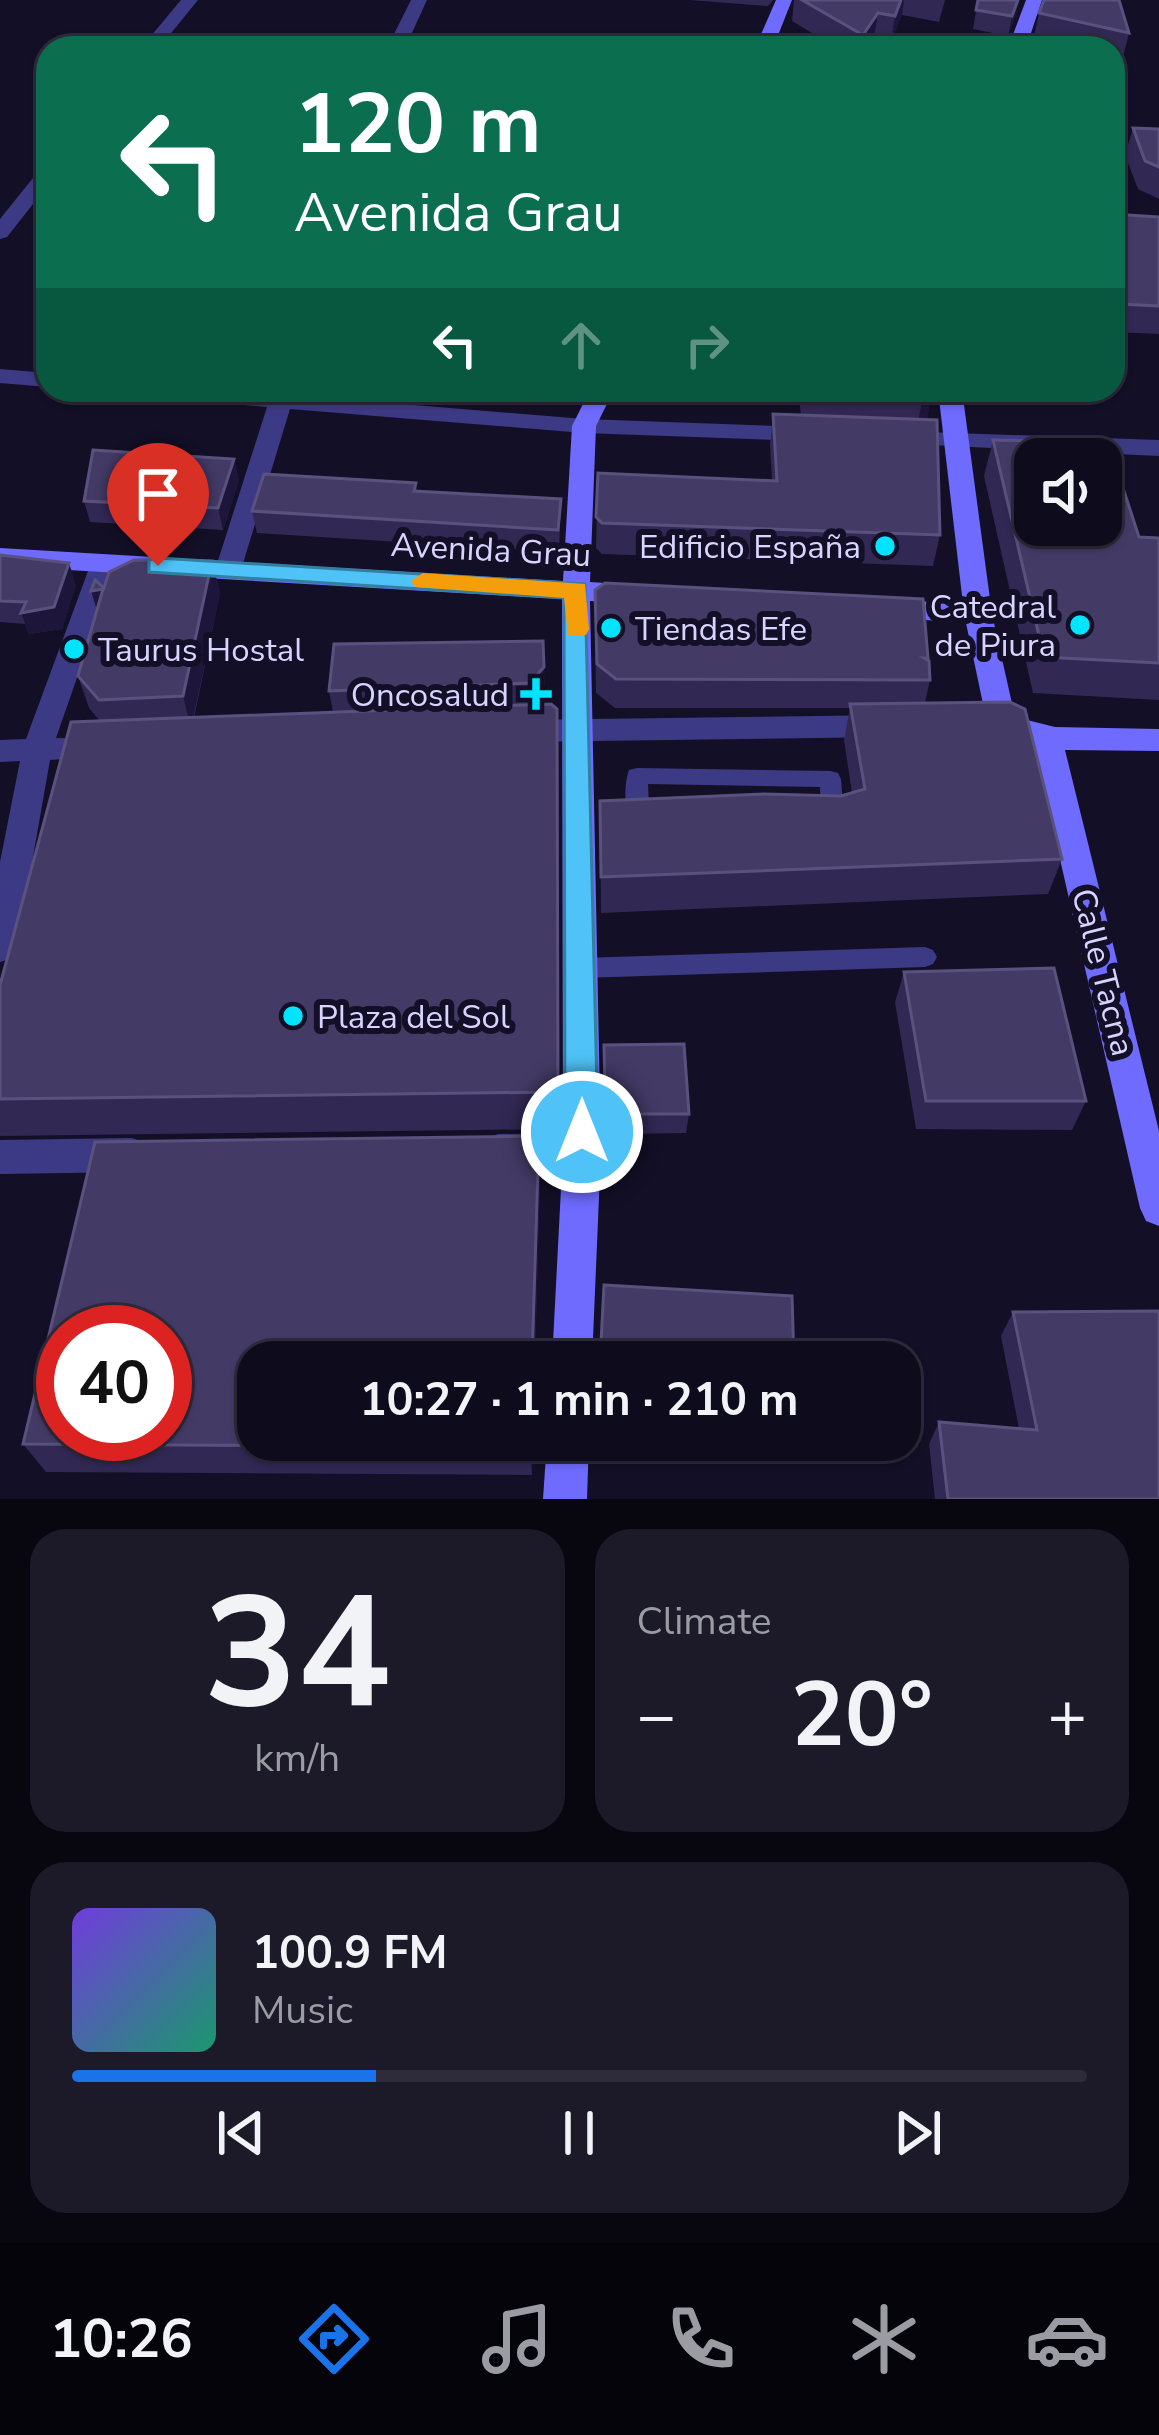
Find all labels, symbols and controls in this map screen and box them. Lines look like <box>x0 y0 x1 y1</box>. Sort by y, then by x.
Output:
text: 120 m <box>294 67 542 182</box>
icon: left <box>96 84 252 240</box>
text: Avenida Grau <box>294 176 622 250</box>
icon: left <box>422 312 488 378</box>
icon: ahead <box>548 312 614 378</box>
icon: right <box>674 312 740 378</box>
map controls <box>1014 438 1122 546</box>
button: sound <box>1014 438 1122 546</box>
pin <box>107 443 209 566</box>
icon: arrive <box>125 461 191 527</box>
street label: Avenida Grau <box>390 523 592 578</box>
place label: Edificio España <box>639 525 861 570</box>
marker: Edificio España <box>872 533 898 559</box>
place label: Catedral de Piura <box>930 585 1056 668</box>
place label: Tiendas Efe <box>635 607 807 652</box>
marker: Catedral de Piura <box>1067 612 1093 638</box>
marker: Tiendas Efe <box>598 615 624 641</box>
place label: Taurus Hostal <box>98 628 304 673</box>
marker: Taurus Hostal <box>61 636 87 662</box>
place label: Oncosalud <box>351 673 509 718</box>
marker: Oncosalud <box>520 678 552 710</box>
street label: Calle Tacna <box>1060 884 1145 1061</box>
place label: Plaza del Sol <box>317 995 510 1040</box>
marker: Plaza del Sol <box>280 1003 306 1029</box>
position arrow <box>519 1069 645 1195</box>
speed limit sign: 40 <box>36 1305 192 1461</box>
text: 10:27 · 1 min · 210 m <box>359 1370 799 1431</box>
text: 34 <box>204 1547 391 1760</box>
text: Climate <box>637 1595 772 1648</box>
text: 20° <box>791 1654 933 1777</box>
text: − <box>637 1671 676 1761</box>
text: + <box>1047 1671 1087 1761</box>
text: km/h <box>254 1732 340 1785</box>
text: 100.9 FM <box>252 1923 448 1984</box>
text: Music <box>252 1984 353 2037</box>
icon: previous <box>208 2100 274 2166</box>
icon: pause <box>546 2100 612 2166</box>
icon: next <box>885 2100 951 2166</box>
icon: directions <box>292 2297 376 2381</box>
icon: music <box>475 2297 559 2381</box>
icon: phone <box>659 2297 743 2381</box>
icon: climate <box>842 2297 926 2381</box>
icon: car <box>1025 2297 1109 2381</box>
text: 10:26 <box>50 2302 193 2376</box>

